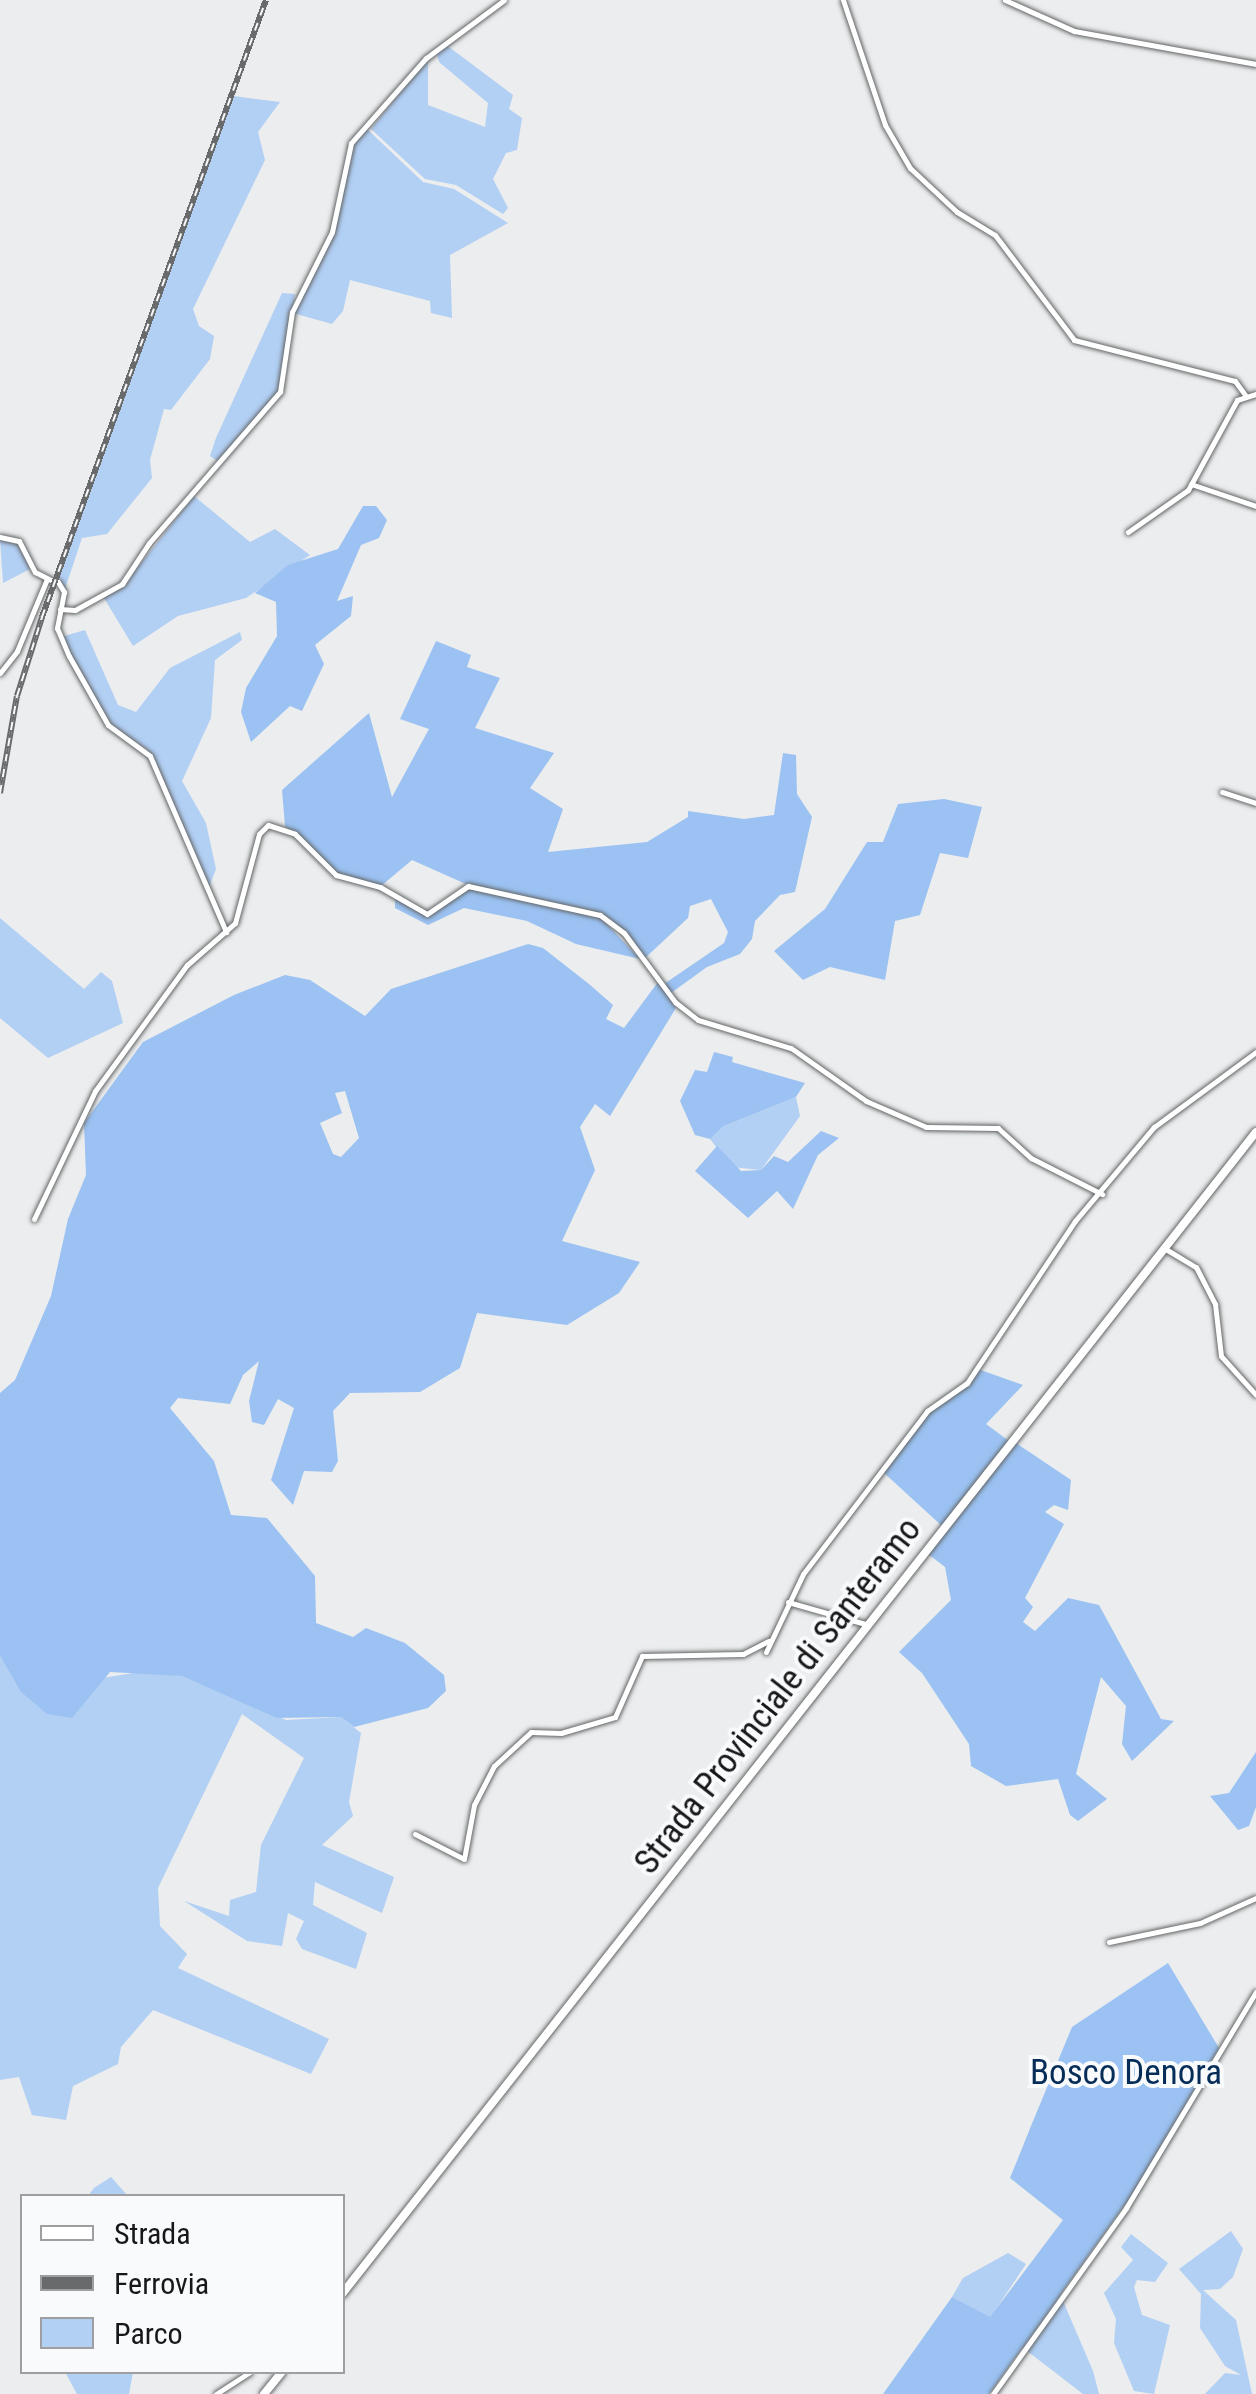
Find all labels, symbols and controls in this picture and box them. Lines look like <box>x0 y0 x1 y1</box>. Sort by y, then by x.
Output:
street label: Strada Provinciale di Santeramo <box>626 1509 930 1883</box>
park label: Bosco Denora <box>1030 2052 1222 2094</box>
legend <box>20 2194 345 2374</box>
text: Strada <box>114 2216 191 2251</box>
text: Ferrovia <box>114 2266 209 2301</box>
text: Parco <box>114 2316 183 2351</box>

